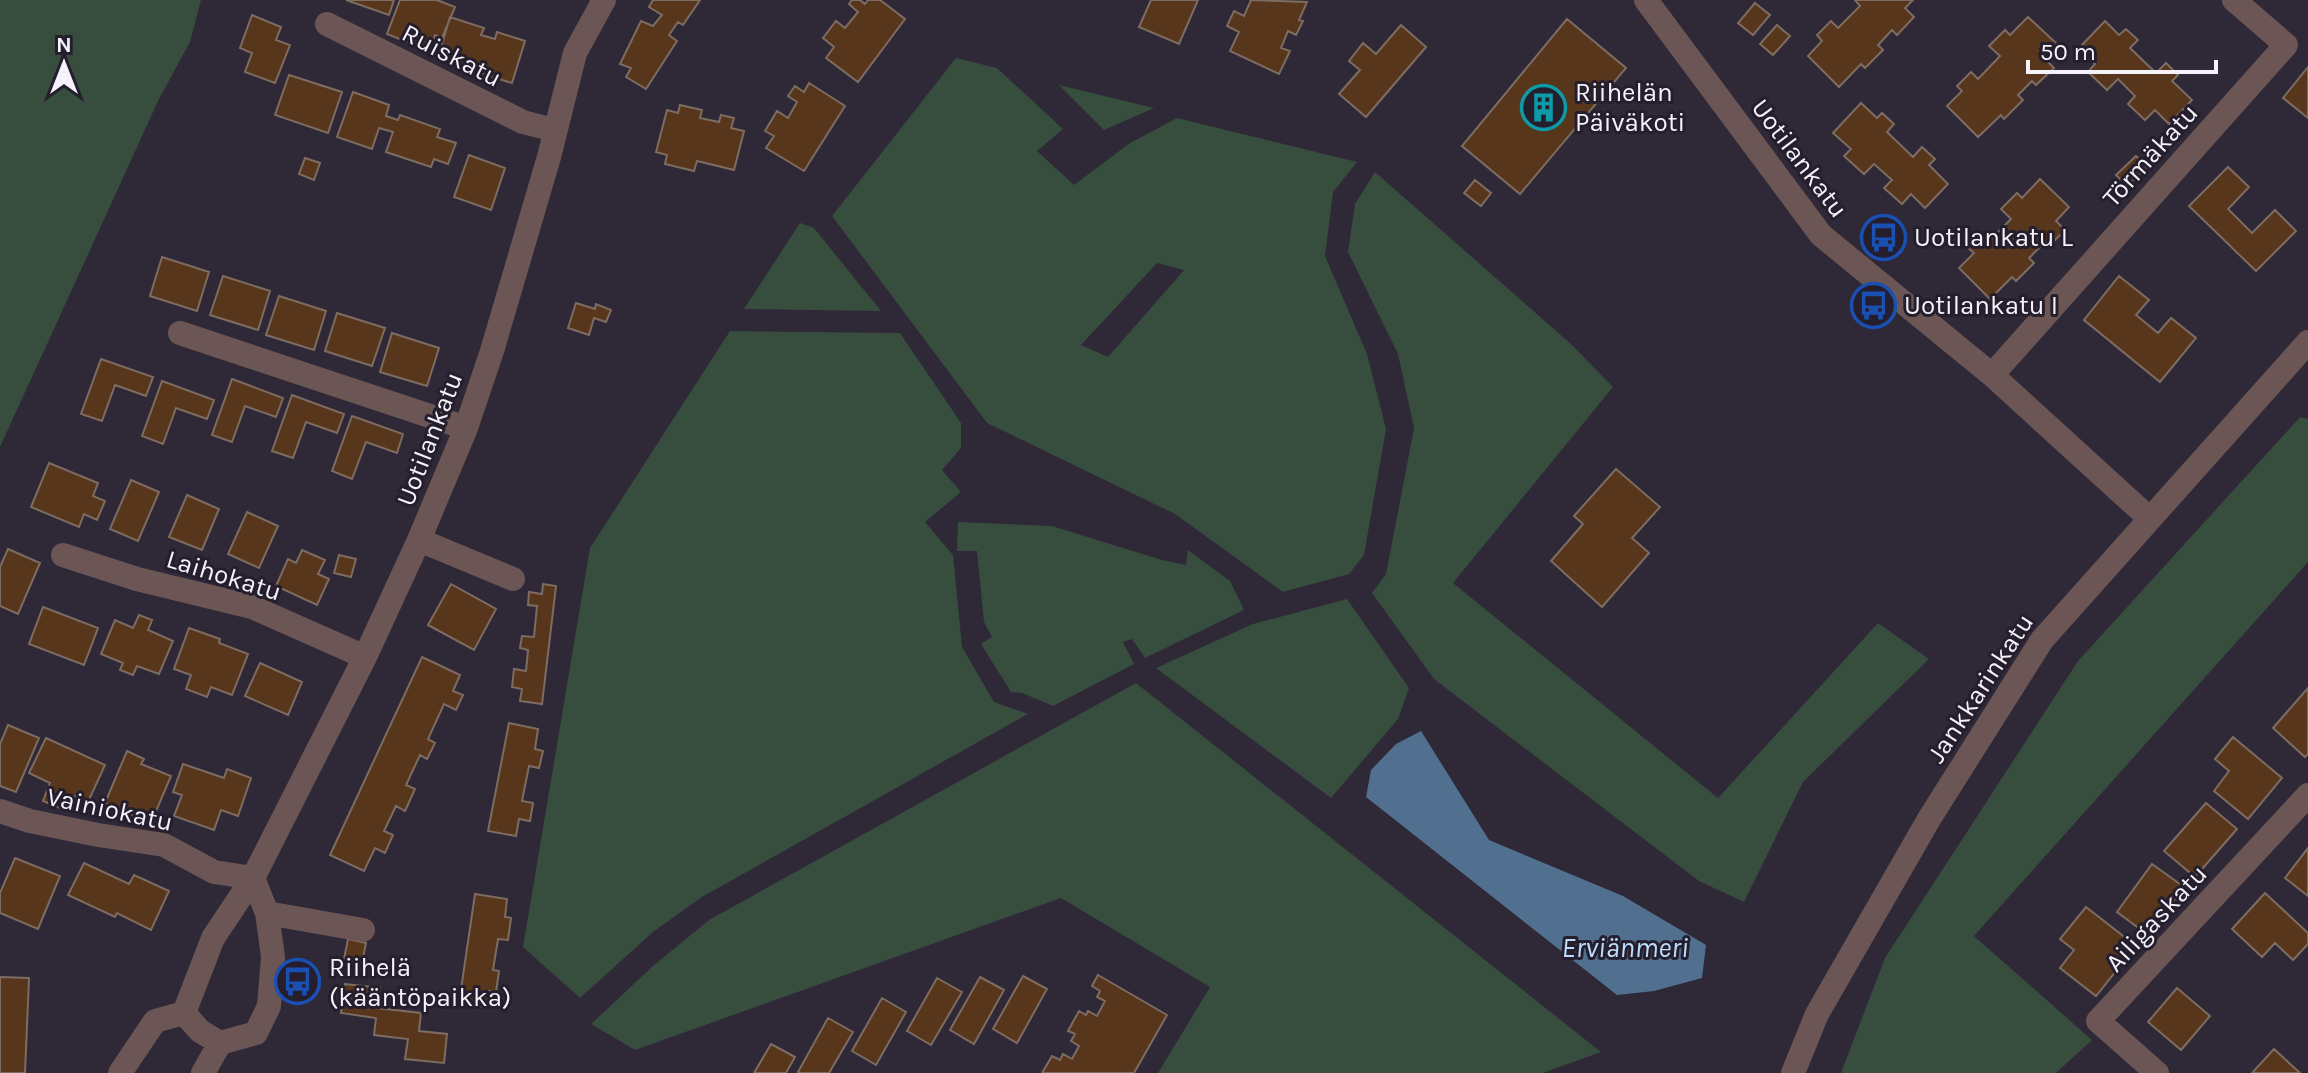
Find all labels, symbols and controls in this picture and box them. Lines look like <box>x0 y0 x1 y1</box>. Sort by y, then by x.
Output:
street label: Ruiskatu <box>397 17 507 94</box>
north arrow <box>24 24 104 104</box>
scale bar <box>2028 24 2216 74</box>
text: N <box>56 32 72 58</box>
text: 50 m <box>2040 38 2096 66</box>
place label: Riihelän Päiväkoti <box>1575 77 1685 138</box>
building icon: Riihelän Päiväkoti <box>1520 83 1568 131</box>
street label: Uotilankatu <box>1745 93 1854 224</box>
street label: Törmäkatu <box>2096 98 2205 213</box>
bus stop icon: Uotilankatu L <box>1859 213 1907 261</box>
place label: Uotilankatu L <box>1914 222 2073 253</box>
bus stop icon: Uotilankatu I <box>1849 281 1897 329</box>
place label: Uotilankatu I <box>1904 290 2058 321</box>
street label: Uotilankatu <box>390 368 469 510</box>
street label: Laihokatu <box>163 543 285 608</box>
street label: Jankkarinkatu <box>1921 608 2040 769</box>
street label: Vainiokatu <box>44 781 176 838</box>
street label: Ailigaskatu <box>2099 858 2214 978</box>
water label: Erviänmeri <box>1562 931 1688 964</box>
place label: Riihelä (kääntöpaikka) <box>329 952 511 1013</box>
bus stop icon: Riihelä (kääntöpaikka) <box>274 958 322 1006</box>

